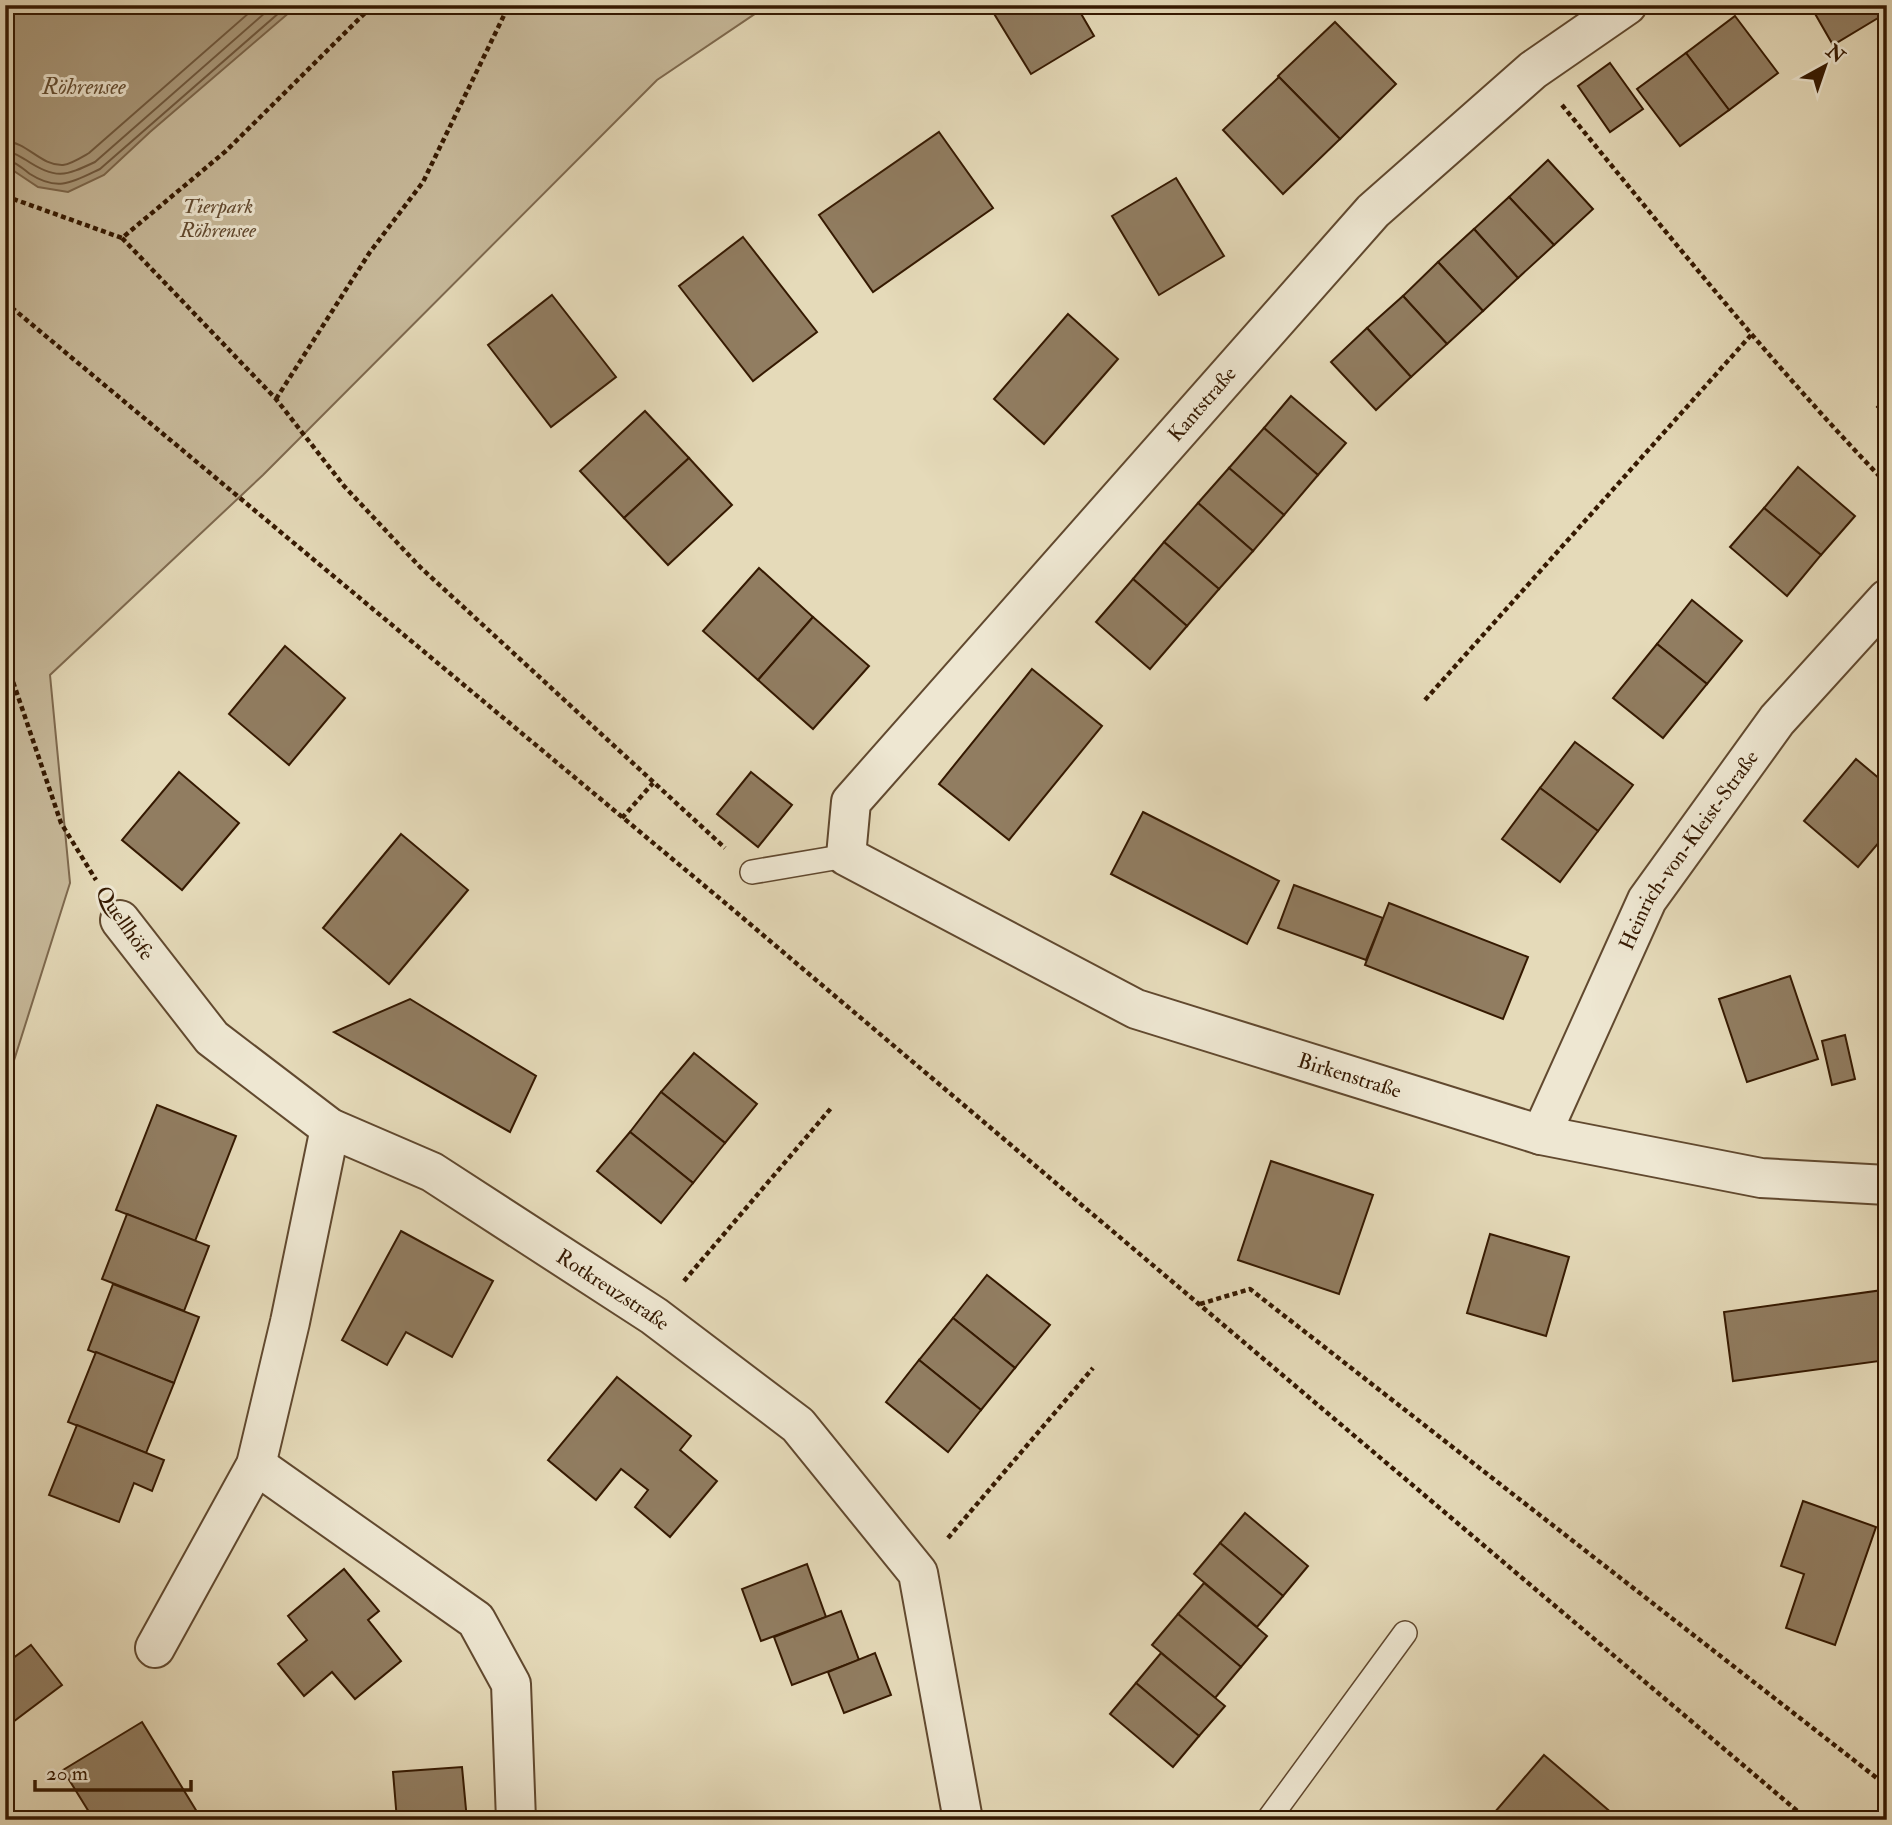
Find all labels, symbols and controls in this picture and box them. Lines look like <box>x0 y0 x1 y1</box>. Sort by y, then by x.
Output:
north arrow <box>1790 32 1860 102</box>
text: N <box>1820 38 1850 69</box>
water label: Röhrensee <box>41 72 126 101</box>
park label: Tierpark Röhrensee <box>179 193 257 244</box>
street label: Kantstraße <box>1162 361 1243 448</box>
street label: Heinrich-von-Kleist-Straße <box>1613 745 1765 954</box>
street label: Quellhöfe <box>89 881 160 966</box>
street label: Birkenstraße <box>1294 1047 1405 1105</box>
street label: Rotkreuzstraße <box>551 1243 675 1337</box>
scale bar <box>35 1748 191 1792</box>
text: 20 m <box>46 1760 88 1787</box>

